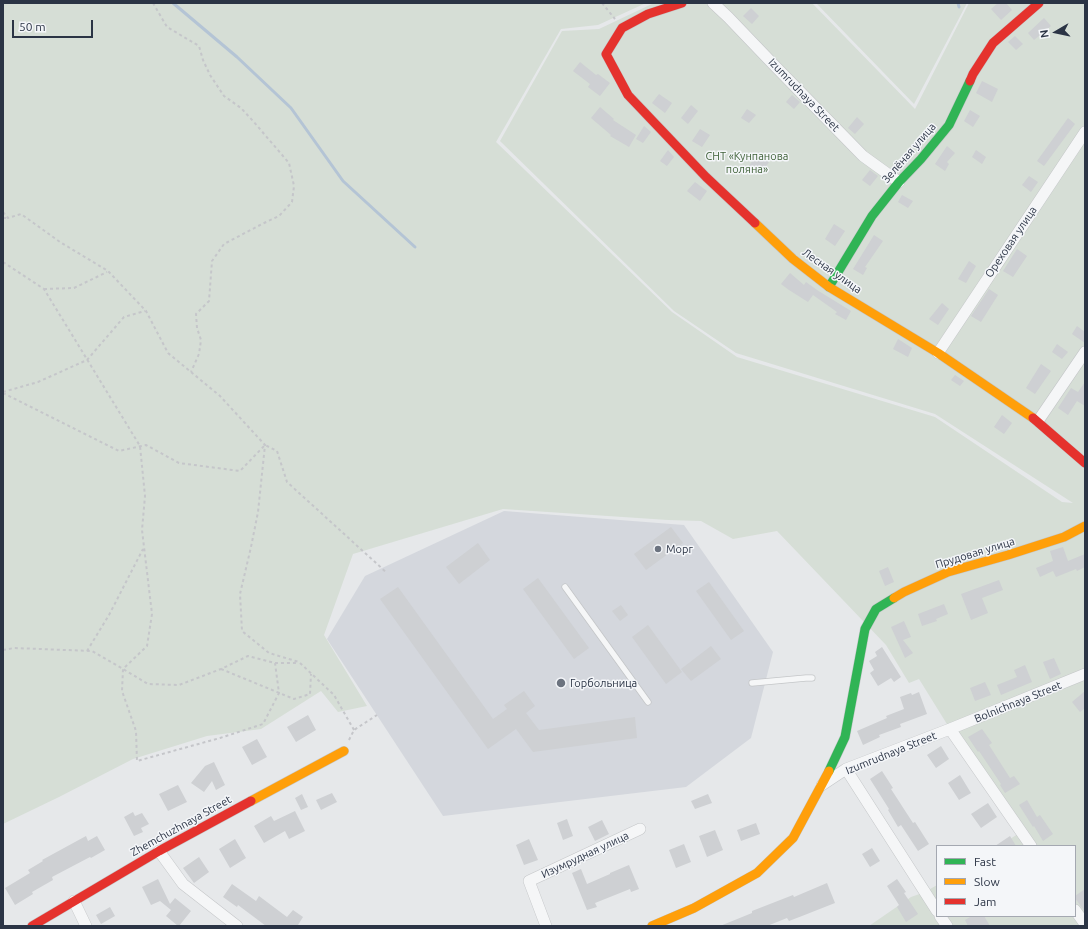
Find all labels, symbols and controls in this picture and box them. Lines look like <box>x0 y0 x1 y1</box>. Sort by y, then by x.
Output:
scale bar <box>14 12 95 38</box>
north arrow <box>1036 12 1076 52</box>
text: 50 m <box>19 20 46 33</box>
text: N <box>1038 29 1051 39</box>
street label: Izumrudnaya Street <box>766 56 842 134</box>
street label: Зелёная улица <box>879 120 939 186</box>
park label: СНТ «Кунпанова поляна» <box>706 149 788 175</box>
street label: Ореховая улица <box>982 204 1040 280</box>
street label: Лесная улица <box>800 246 864 296</box>
street label: Прудовая улица <box>934 535 1016 571</box>
place label: Морг <box>666 542 693 556</box>
marker: Морг <box>653 544 663 554</box>
place label: Горбольница <box>570 676 637 690</box>
marker: Горбольница <box>555 677 567 689</box>
street label: Bolnichnaya Street <box>973 679 1063 725</box>
street label: Izumrudnaya Street <box>844 729 938 777</box>
street label: Zhemchuzhnaya Street <box>128 793 234 859</box>
street label: Изумрудная улица <box>539 829 631 881</box>
legend <box>936 845 1076 917</box>
text: Fast <box>974 855 996 868</box>
text: Slow <box>974 875 1000 888</box>
text: Jam <box>974 895 996 908</box>

